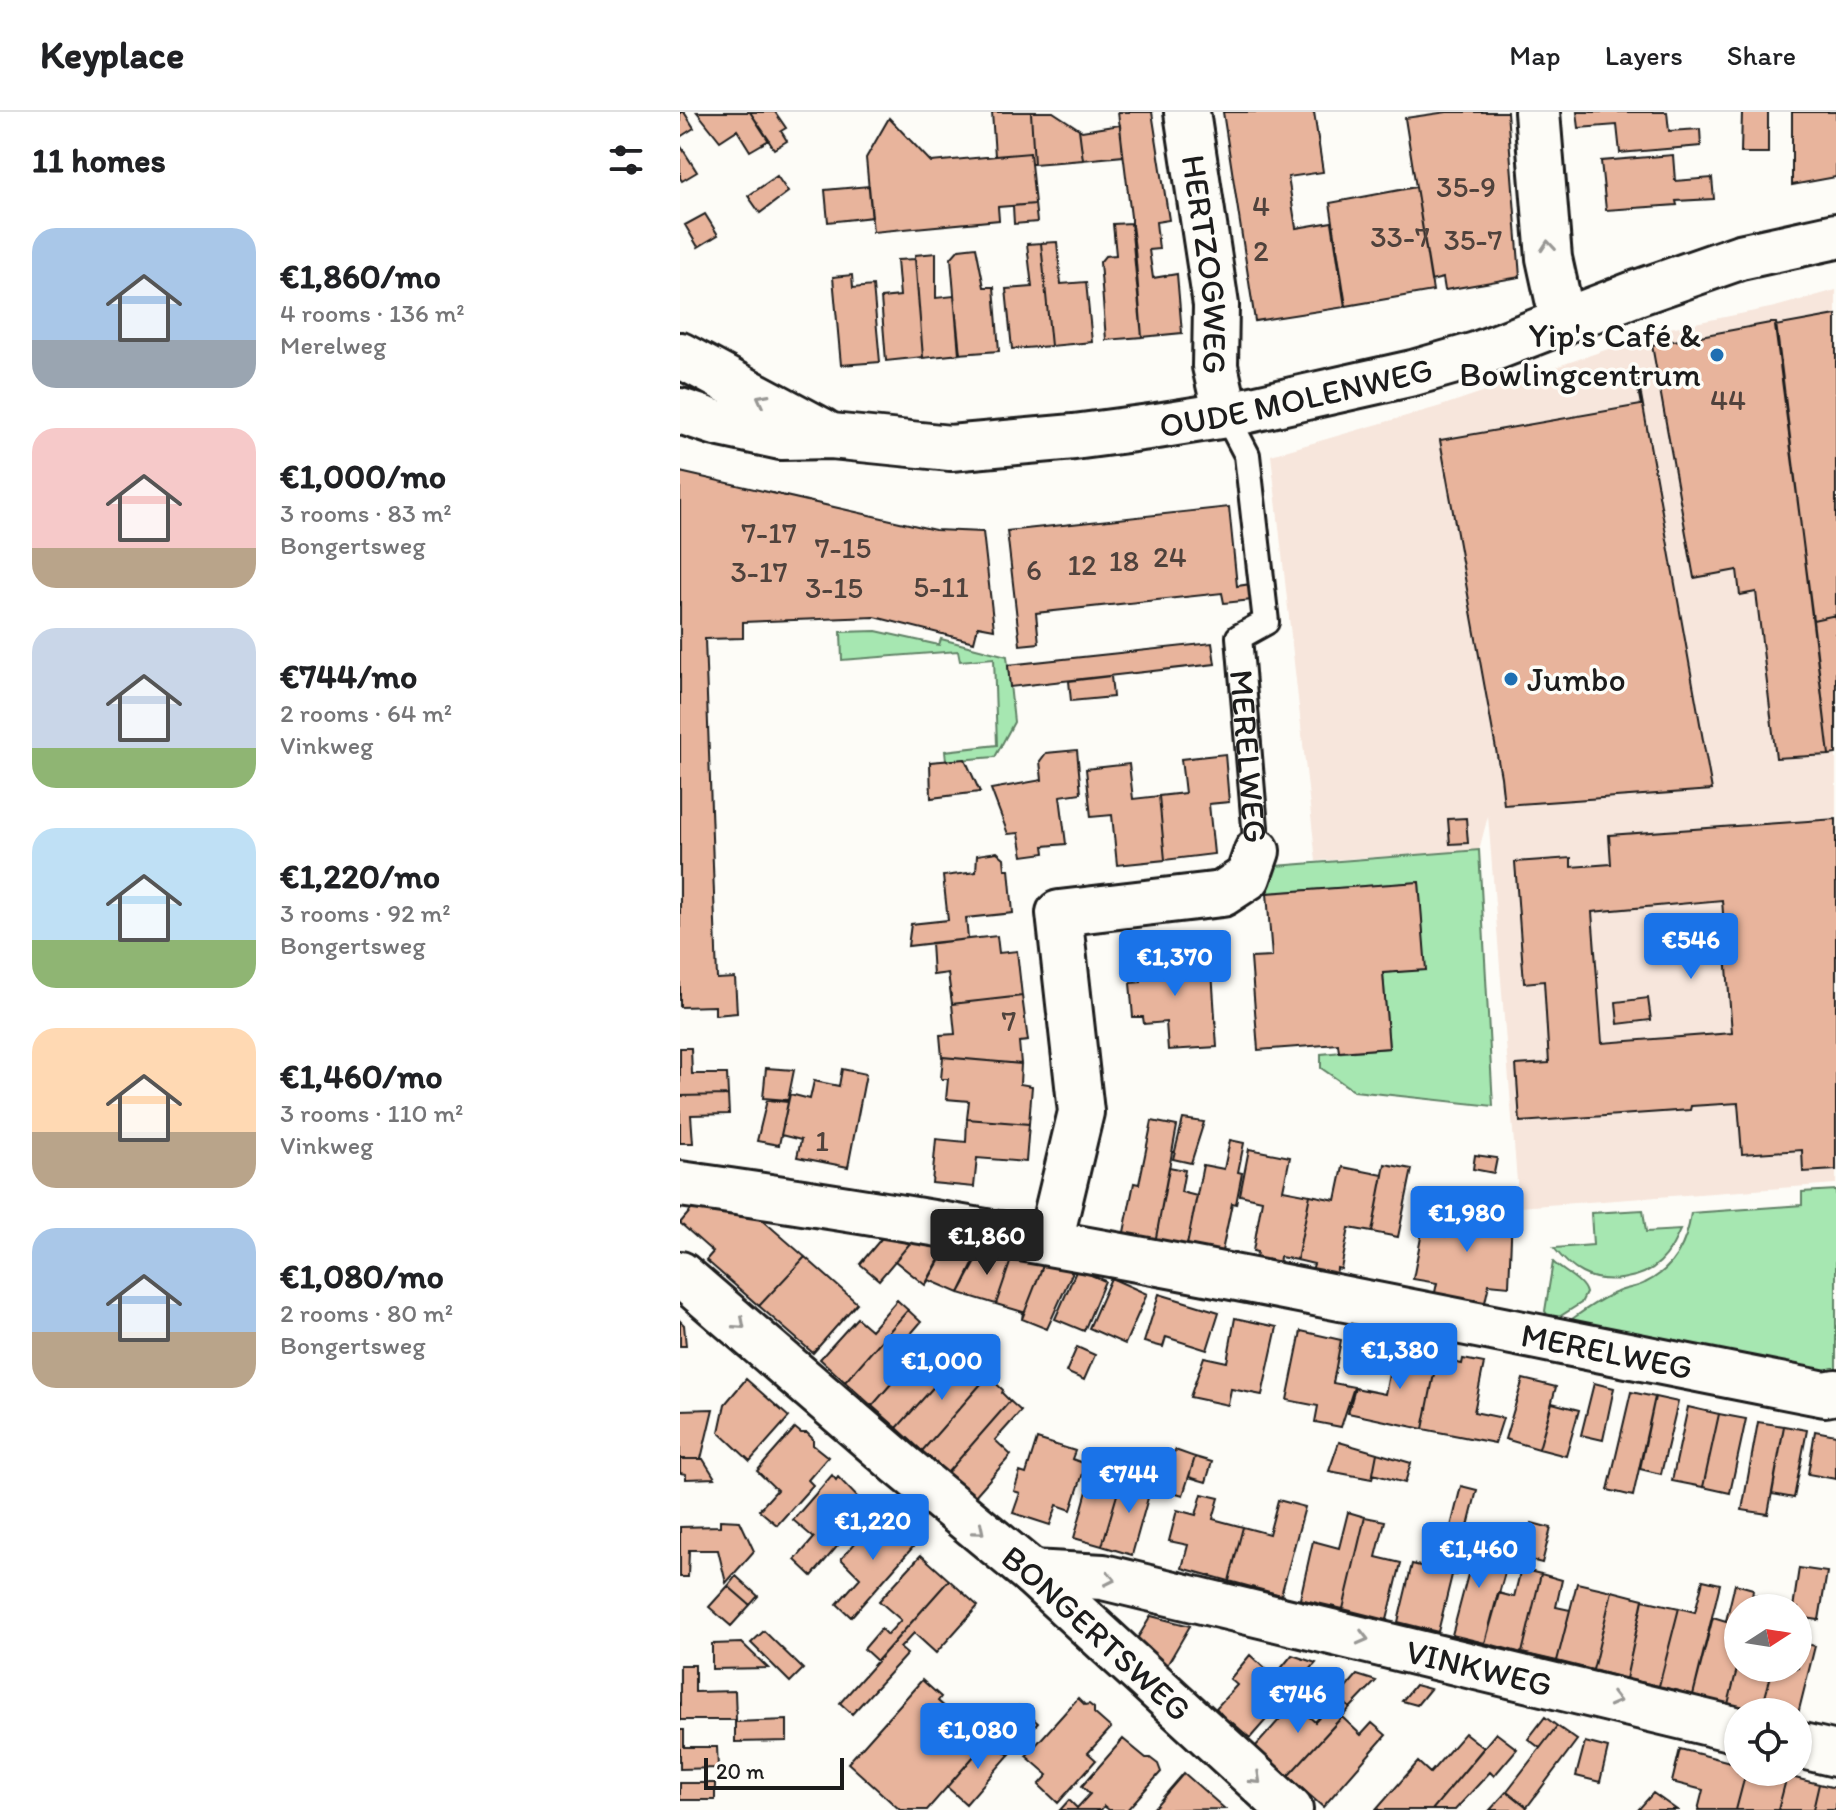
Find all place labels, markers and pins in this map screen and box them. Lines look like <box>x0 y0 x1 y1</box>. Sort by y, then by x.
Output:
place label: Yip's Café & Bowlingcentrum <box>1459 315 1701 395</box>
marker: Yip's Café & Bowlingcentrum <box>1708 346 1726 364</box>
place label: Jumbo <box>1527 659 1626 700</box>
marker: Jumbo <box>1502 670 1520 688</box>
pin: €546 <box>1644 913 1738 981</box>
pin: €1,370 <box>1110 930 1240 998</box>
pin: €1,980 <box>1402 1186 1532 1254</box>
pin: €1,860 <box>922 1209 1052 1277</box>
pin: €1,380 <box>1335 1323 1465 1391</box>
pin: €1,000 <box>877 1334 1007 1402</box>
pin: €744 <box>1082 1447 1176 1515</box>
pin: €1,220 <box>808 1494 938 1562</box>
pin: €1,460 <box>1414 1522 1544 1590</box>
pin: €746 <box>1251 1667 1345 1735</box>
pin: €1,080 <box>913 1703 1043 1771</box>

